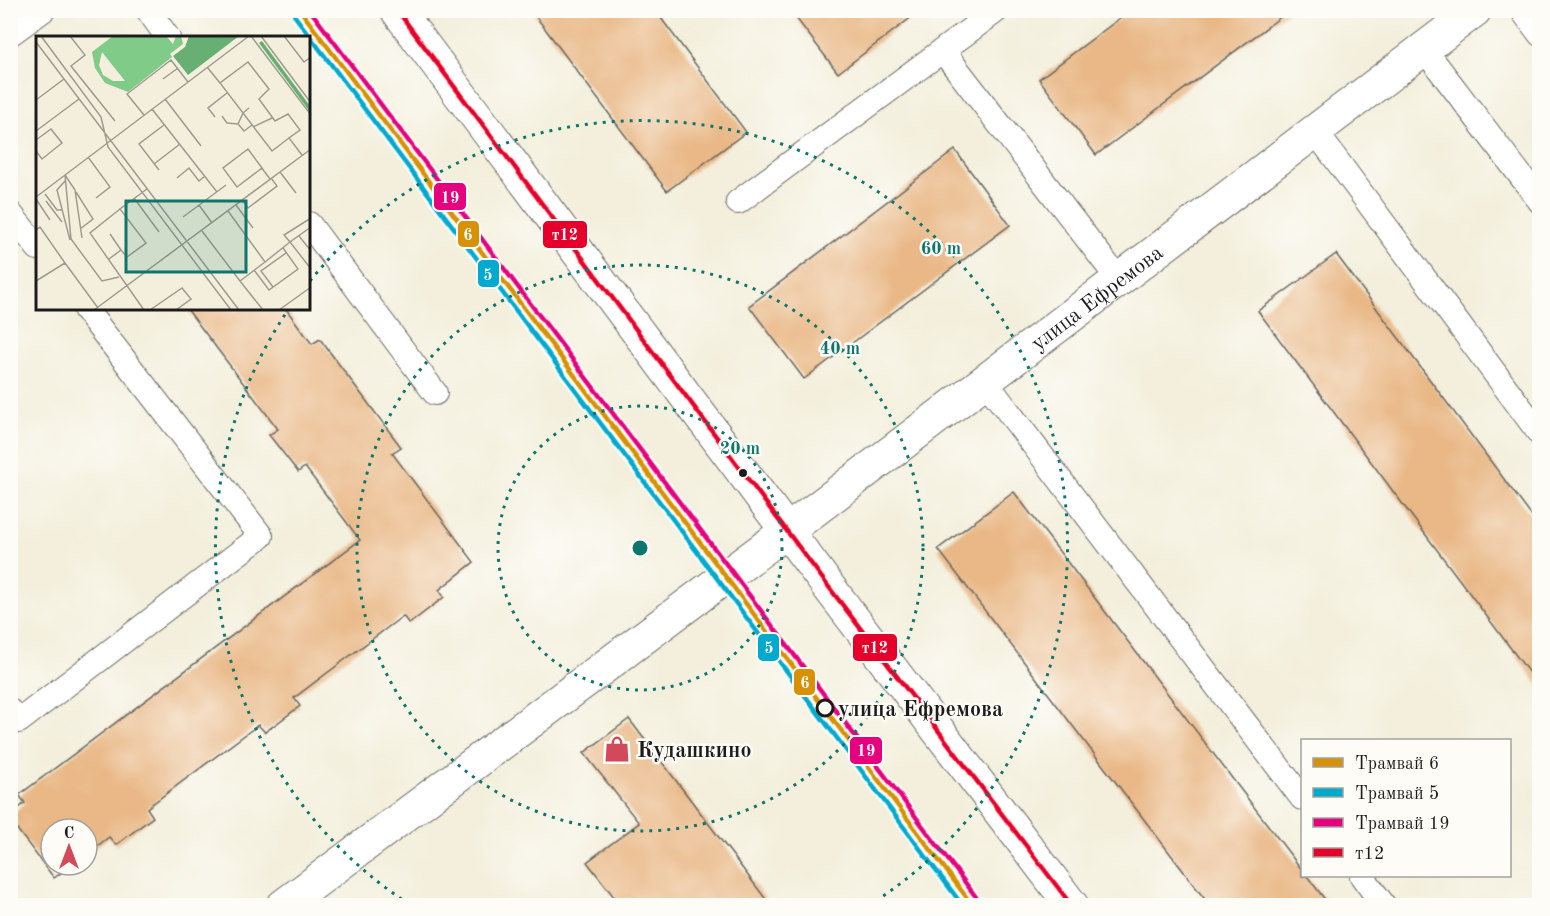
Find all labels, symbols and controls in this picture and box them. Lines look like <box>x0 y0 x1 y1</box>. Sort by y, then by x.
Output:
inset map <box>36 36 310 310</box>
line badge: 19 <box>433 182 467 211</box>
text: 19 <box>441 191 459 207</box>
line badge: 6 <box>457 220 480 248</box>
line badge: т12 <box>542 220 588 249</box>
text: 6 <box>463 228 473 244</box>
text: т12 <box>552 228 578 244</box>
text: 60 m <box>921 240 961 258</box>
street label: улица Ефремова <box>1027 242 1167 355</box>
line badge: 5 <box>477 259 500 288</box>
text: 5 <box>483 268 493 284</box>
text: 40 m <box>820 340 860 358</box>
text: 20 m <box>720 440 760 458</box>
unlabelled marker <box>737 467 749 479</box>
centre of rings <box>630 538 650 558</box>
line badge: 5 <box>757 633 780 662</box>
line badge: т12 <box>852 633 898 662</box>
text: 5 <box>764 641 774 657</box>
text: т12 <box>862 641 888 657</box>
line badge: 6 <box>793 668 816 696</box>
text: 6 <box>800 676 810 692</box>
marker: улица Ефремова <box>816 699 834 717</box>
place label: улица Ефремова <box>838 699 1003 722</box>
shop icon: Кудашкино <box>602 734 632 764</box>
line badge: 19 <box>849 736 883 765</box>
legend <box>1301 739 1511 877</box>
place label: Кудашкино <box>637 740 752 762</box>
text: 19 <box>857 744 875 760</box>
text: Трамвай 6 <box>1355 755 1439 773</box>
text: Трамвай 5 <box>1355 785 1439 803</box>
text: Трамвай 19 <box>1355 815 1450 833</box>
north arrow <box>39 817 99 877</box>
text: С <box>64 826 74 842</box>
text: т12 <box>1355 845 1384 863</box>

